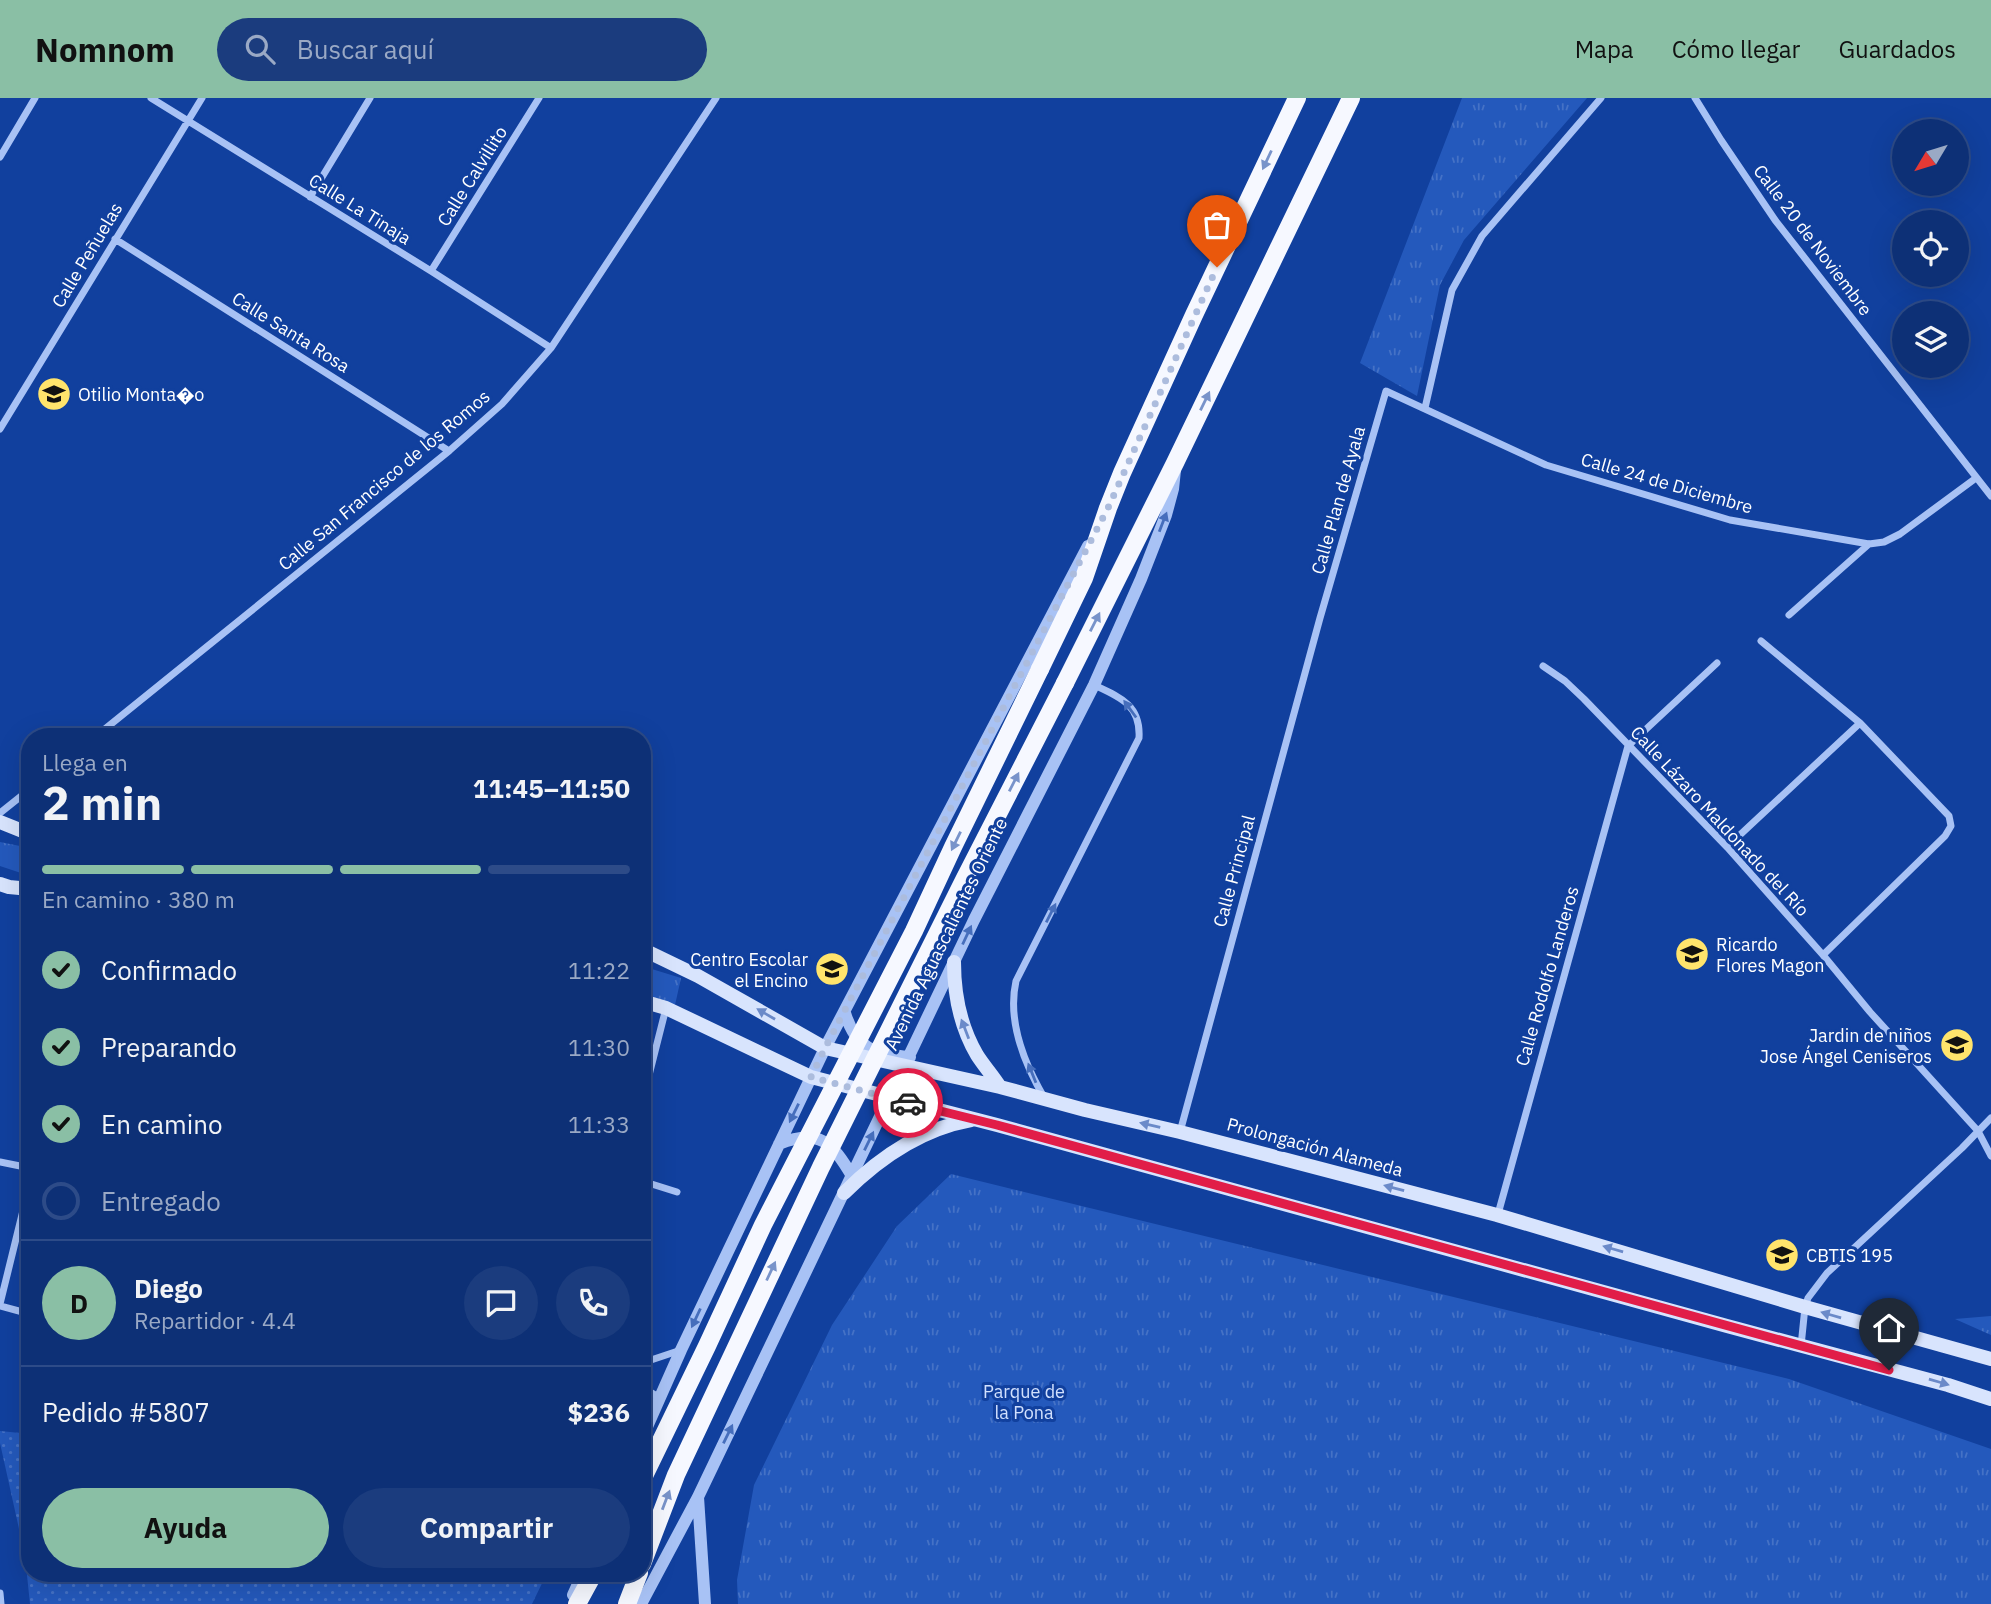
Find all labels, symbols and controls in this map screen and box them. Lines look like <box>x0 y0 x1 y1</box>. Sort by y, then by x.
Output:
search box <box>217 18 707 81</box>
text: Nomnom <box>35 28 175 71</box>
icon: search <box>241 30 279 68</box>
text: Buscar aquí <box>297 32 434 66</box>
text: Mapa <box>1575 33 1634 65</box>
text: Cómo llegar <box>1672 33 1800 65</box>
text: Guardados <box>1838 33 1956 65</box>
north arrow <box>1892 119 1969 196</box>
map controls <box>1892 119 1969 378</box>
street label: Calle Calvillito <box>432 122 512 230</box>
one-way arrow <box>1262 150 1273 170</box>
street label: Calle 20 de Noviembre <box>1749 160 1877 320</box>
street label: Calle La Tinaja <box>305 168 416 250</box>
pin <box>1187 195 1247 267</box>
street label: Calle Peñuelas <box>47 198 127 312</box>
icon: bag <box>1198 206 1236 244</box>
button: locate <box>1892 210 1969 287</box>
street label: Calle Santa Rosa <box>228 287 355 378</box>
button: layers <box>1892 301 1969 378</box>
school or university icon: Otilio Monta�o <box>35 375 73 413</box>
place label: Otilio Monta�o <box>78 383 204 406</box>
street label: Calle San Francisco de los Romos <box>273 385 495 575</box>
one-way arrow <box>1199 391 1210 411</box>
street label: Calle Plan de Ayala <box>1306 423 1370 577</box>
street label: Calle 24 de Diciembre <box>1578 447 1756 519</box>
one-way arrow <box>1158 511 1169 532</box>
one-way arrow <box>1090 612 1101 632</box>
one-way arrow <box>1123 700 1137 718</box>
street label: Calle Lázaro Maldonado del Río <box>1626 721 1814 921</box>
text: Llega en <box>42 747 128 777</box>
text: 11:45–11:50 <box>473 771 630 805</box>
one-way arrow <box>1009 772 1020 792</box>
text: 2 min <box>42 773 162 833</box>
street label: Calle Principal <box>1208 812 1260 930</box>
street label: Avenida Aguascalientes Oriente <box>880 814 1012 1054</box>
one-way arrow <box>950 830 961 851</box>
street label: Calle Rodolfo Landeros <box>1510 883 1584 1069</box>
text: En camino · 380 m <box>42 884 235 914</box>
one-way arrow <box>1045 903 1056 923</box>
one-way arrow <box>961 925 973 945</box>
place label: Ricardo Flores Magon <box>1716 933 1824 977</box>
school or university icon: Ricardo Flores Magon <box>1673 935 1711 973</box>
place label: Centro Escolar el Encino <box>690 948 808 992</box>
school or university icon: Centro Escolar el Encino <box>813 950 851 988</box>
icon: check <box>42 951 80 989</box>
text: Confirmado <box>101 953 237 987</box>
text: 11:22 <box>568 955 630 985</box>
one-way arrow <box>756 1008 775 1020</box>
one-way arrow <box>959 1018 970 1039</box>
place label: Jardin de niños Jose Ángel Ceniseros <box>1760 1024 1932 1068</box>
school or university icon: Jardin de niños Jose Ángel Ceniseros <box>1938 1026 1976 1064</box>
icon: check <box>42 1028 80 1066</box>
text: Preparando <box>101 1030 237 1064</box>
text: 11:30 <box>568 1032 630 1062</box>
one-way arrow <box>1027 1062 1038 1083</box>
courier <box>873 1068 943 1138</box>
icon: car <box>889 1084 927 1122</box>
one-way arrow <box>788 1103 800 1123</box>
icon: check <box>42 1105 80 1143</box>
text: En camino <box>101 1107 223 1141</box>
text: 11:33 <box>568 1109 630 1139</box>
street label: Prolongación Alameda <box>1224 1112 1406 1182</box>
one-way arrow <box>1139 1119 1161 1130</box>
one-way arrow <box>863 1131 875 1151</box>
one-way arrow <box>1383 1182 1405 1193</box>
text: Entregado <box>101 1184 221 1218</box>
school or university icon: CBTIS 195 <box>1763 1236 1801 1274</box>
one-way arrow <box>1602 1244 1623 1254</box>
place label: CBTIS 195 <box>1806 1244 1893 1267</box>
one-way arrow <box>766 1261 777 1281</box>
button: chat <box>464 1266 538 1340</box>
button: phone <box>556 1266 630 1340</box>
text: Diego <box>134 1271 203 1305</box>
text: D <box>70 1286 88 1320</box>
pin <box>1859 1298 1919 1370</box>
text: Repartidor · 4.4 <box>134 1305 296 1335</box>
one-way arrow <box>691 1308 702 1328</box>
one-way arrow <box>1820 1309 1841 1319</box>
icon: home <box>1870 1309 1908 1347</box>
one-way arrow <box>1928 1377 1950 1388</box>
park label: Parque de la Pona <box>983 1380 1065 1424</box>
text: Pedido #5807 <box>42 1395 210 1429</box>
text: $236 <box>568 1395 630 1429</box>
one-way arrow <box>723 1424 734 1444</box>
button: Ayuda <box>42 1488 329 1568</box>
button: Compartir <box>343 1488 630 1568</box>
one-way arrow <box>661 1490 672 1511</box>

